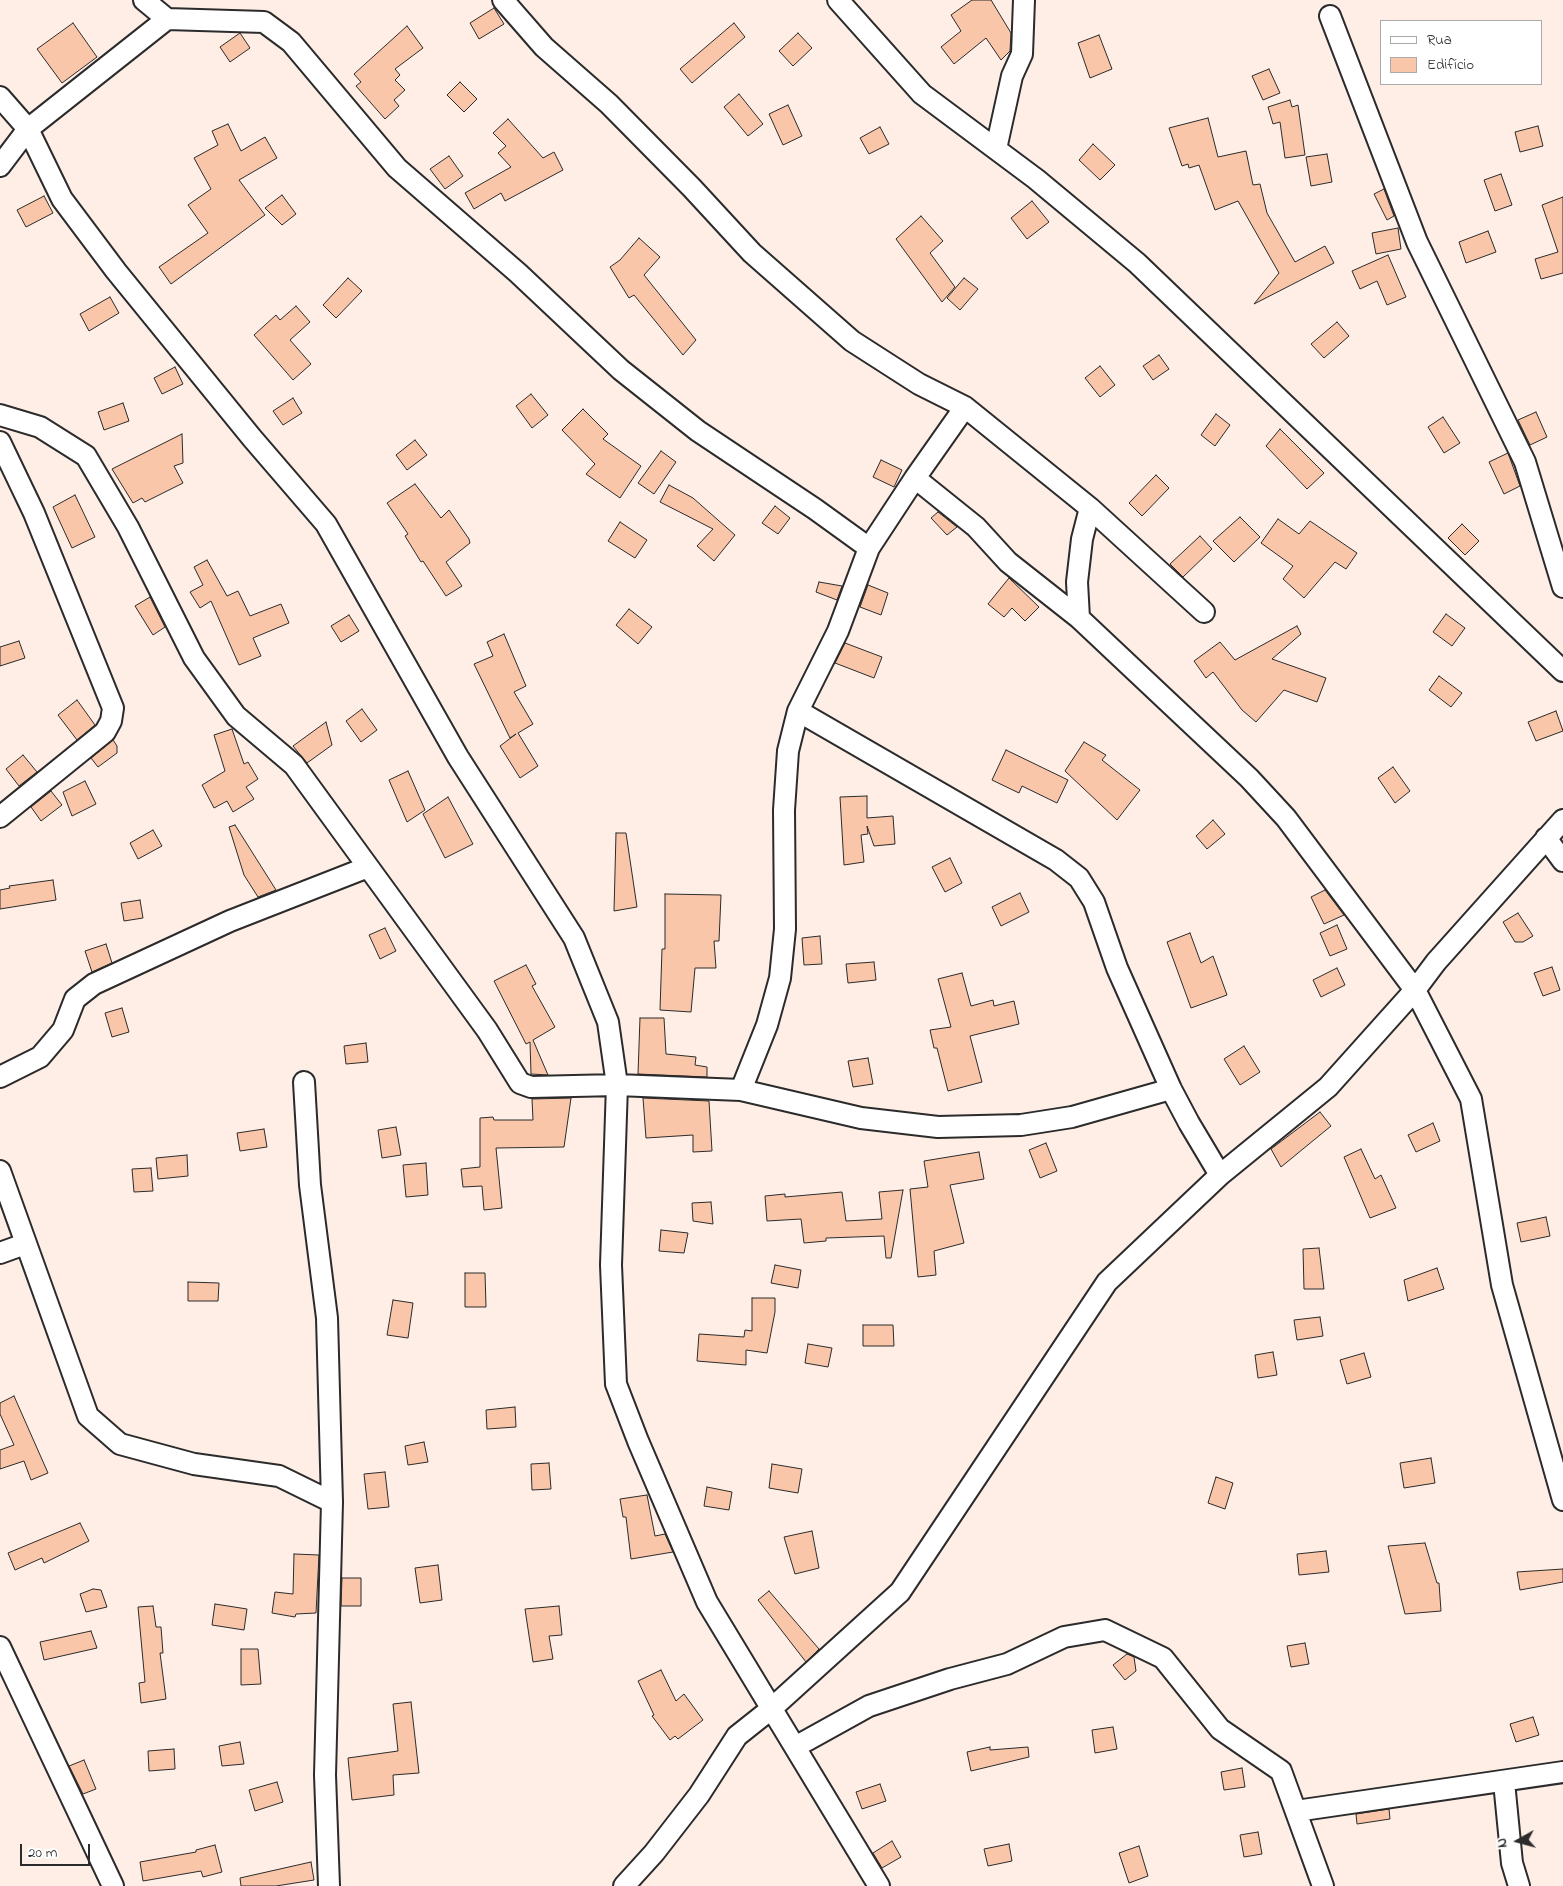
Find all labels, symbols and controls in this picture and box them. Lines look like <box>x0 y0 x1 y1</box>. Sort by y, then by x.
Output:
legend <box>1380 20 1543 85</box>
text: Rua <box>1427 29 1452 51</box>
text: Edifício <box>1427 54 1474 76</box>
north arrow <box>1493 1816 1543 1866</box>
scale bar <box>22 1834 92 1866</box>
text: N <box>1492 1837 1514 1849</box>
text: 20 m <box>28 1842 57 1864</box>

